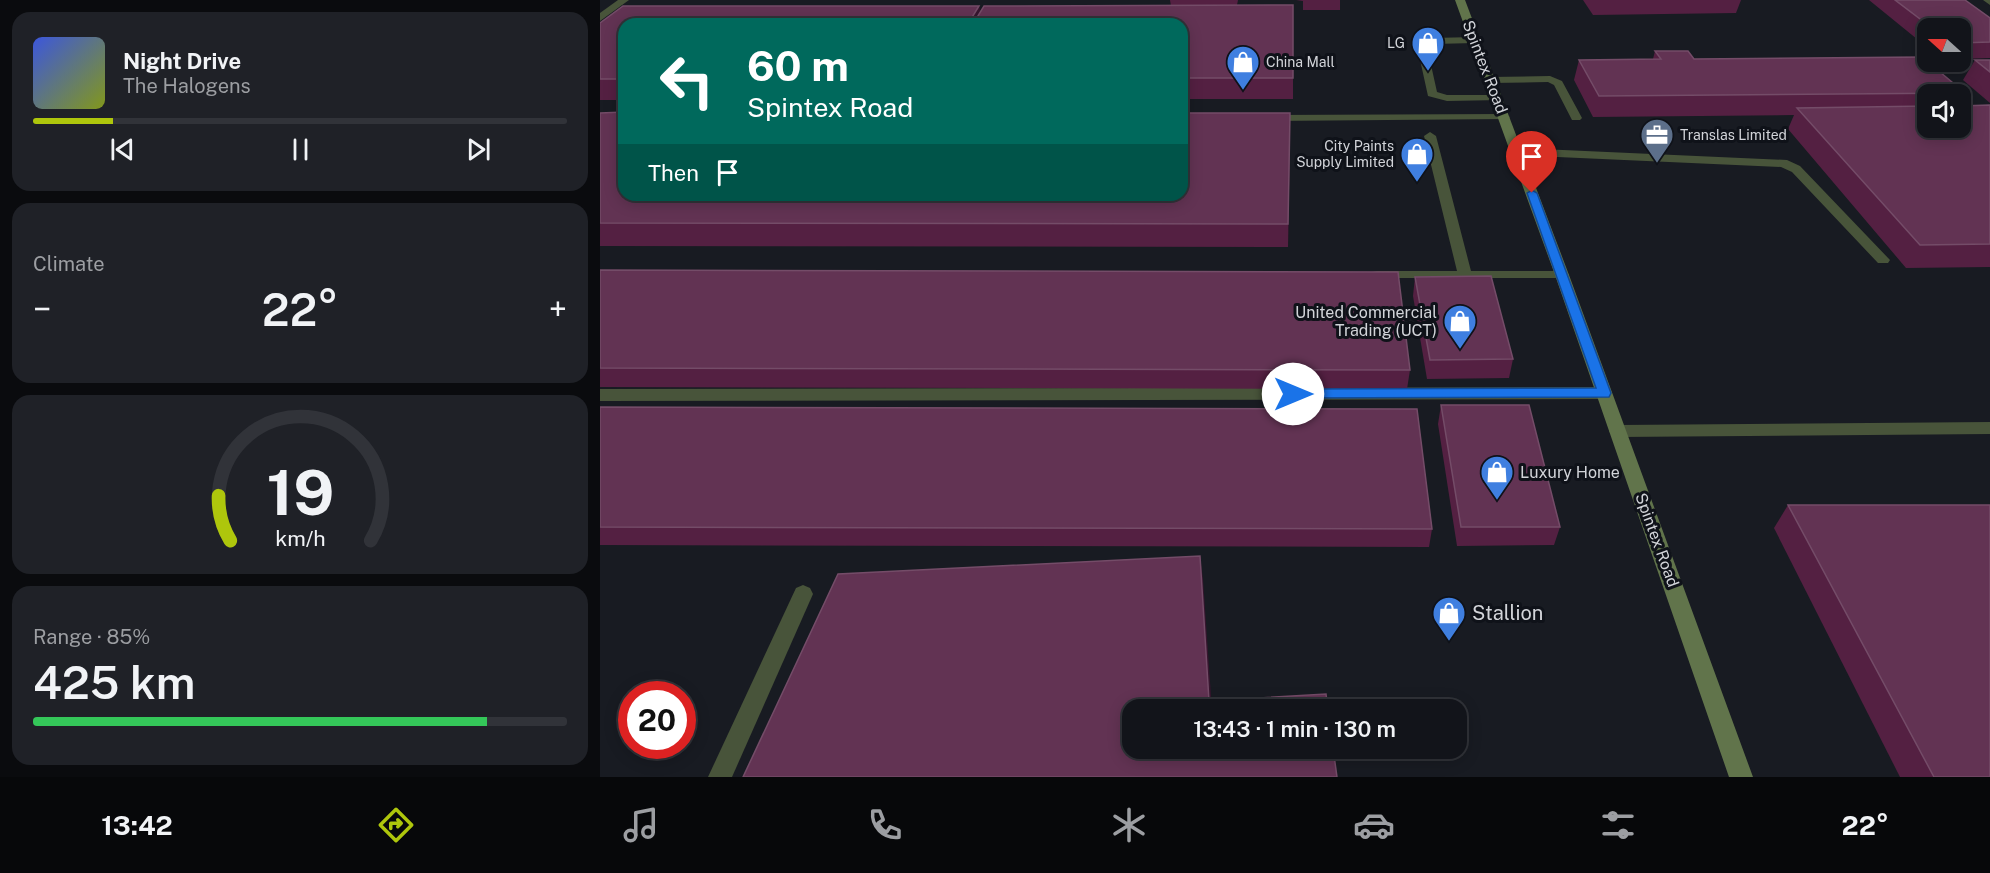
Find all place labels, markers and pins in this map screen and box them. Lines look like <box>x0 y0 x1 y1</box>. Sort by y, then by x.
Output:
shop icon: LG <box>1410 25 1446 72</box>
place label: LG <box>1387 35 1405 51</box>
shop icon: China Mall <box>1225 44 1261 91</box>
place label: China Mall <box>1266 54 1335 70</box>
office icon: Translas Limited <box>1639 117 1675 164</box>
place label: Translas Limited <box>1680 127 1787 143</box>
pin <box>1506 131 1557 193</box>
shop icon: City Paints Supply Limited <box>1399 136 1435 183</box>
place label: City Paints Supply Limited <box>1296 138 1394 170</box>
place label: United Commercial Trading (UCT) <box>1295 303 1437 340</box>
shop icon: United Commercial Trading (UCT) <box>1442 303 1478 350</box>
shop icon: Luxury Home <box>1479 454 1515 501</box>
place label: Luxury Home <box>1520 463 1620 482</box>
shop icon: Stallion <box>1431 595 1467 642</box>
place label: Stallion <box>1472 601 1543 625</box>

